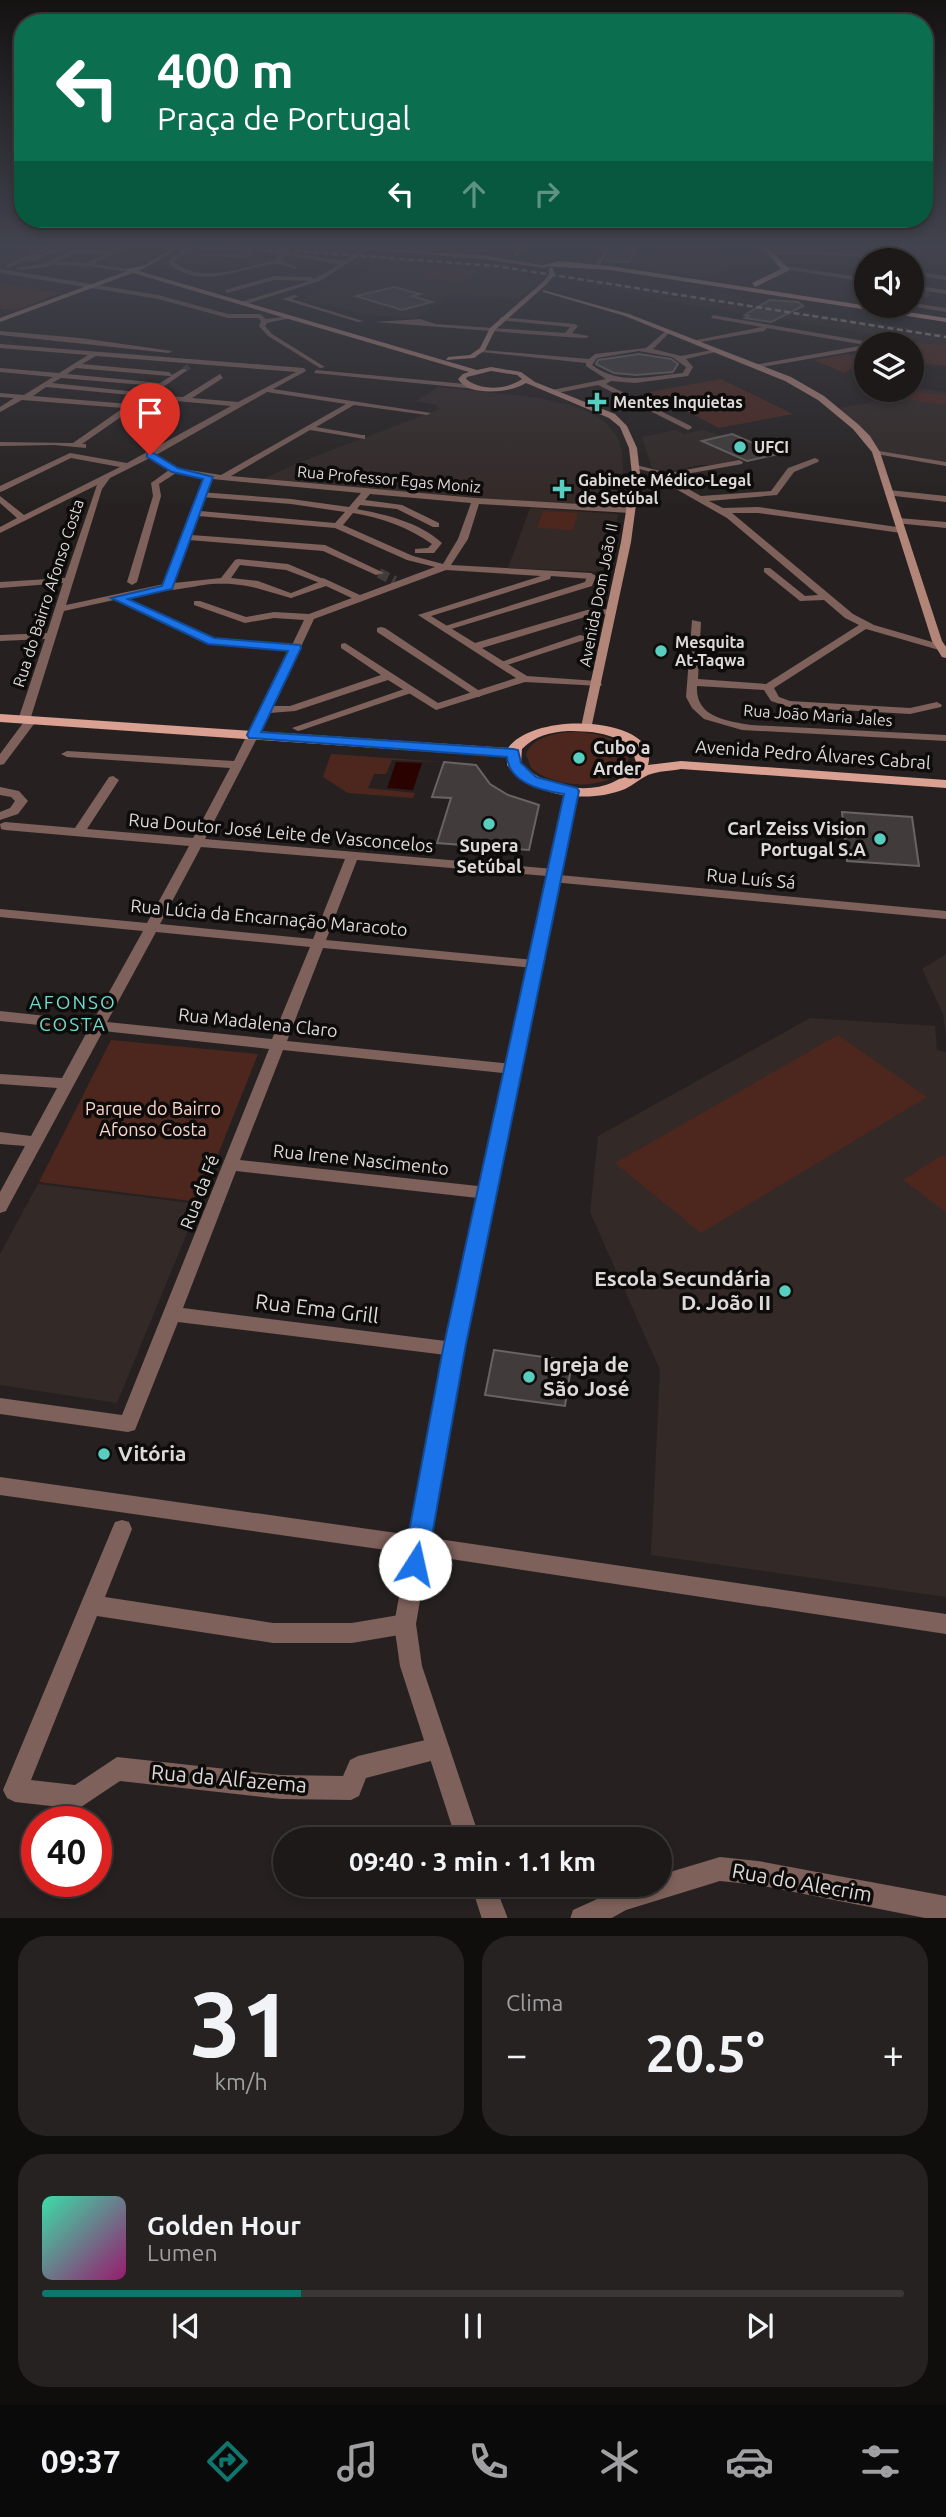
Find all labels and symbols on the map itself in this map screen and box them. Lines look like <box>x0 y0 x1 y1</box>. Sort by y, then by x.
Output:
pin <box>120 383 180 455</box>
marker: Mentes Inquietas <box>587 392 607 412</box>
place label: Mentes Inquietas <box>613 393 743 411</box>
place label: UFCI <box>754 438 789 456</box>
marker: UFCI <box>732 439 748 455</box>
street label: Rua Professor Egas Moniz <box>296 462 482 496</box>
place label: Gabinete Médico-Legal de Setúbal <box>578 471 751 507</box>
marker: Gabinete Médico-Legal de Setúbal <box>552 479 572 499</box>
street label: Rua do Bairro Afonso Costa <box>9 497 87 689</box>
street label: Avenida Dom João II <box>575 522 621 668</box>
place label: Mesquita At-Taqwa <box>675 633 745 669</box>
marker: Mesquita At-Taqwa <box>653 643 669 659</box>
street label: Rua João Maria Jales <box>743 701 893 729</box>
street label: Avenida Pedro Álvares Cabral <box>695 735 932 772</box>
place label: Cubo a Arder <box>593 737 650 778</box>
marker: Cubo a Arder <box>571 750 587 766</box>
street label: Rua Doutor José Leite de Vasconcelos <box>128 809 435 855</box>
marker: Supera Setúbal <box>481 816 497 832</box>
place label: Carl Zeiss Vision Portugal S.A <box>727 818 866 859</box>
marker: Carl Zeiss Vision Portugal S.A <box>872 831 888 847</box>
place label: Supera Setúbal <box>457 835 522 876</box>
street label: Rua Luís Sá <box>706 864 796 892</box>
street label: Rua Lúcia da Encarnação Maracoto <box>130 895 409 939</box>
district label: AFONSO COSTA <box>29 991 117 1035</box>
street label: Rua Madalena Claro <box>177 1004 339 1040</box>
park label: Parque do Bairro Afonso Costa <box>85 1098 221 1139</box>
street label: Rua Irene Nascimento <box>272 1140 450 1178</box>
street label: Rua da Fé <box>176 1152 222 1232</box>
place label: Escola Secundária D. João II <box>594 1266 771 1314</box>
marker: Escola Secundária D. João II <box>777 1283 793 1299</box>
street label: Rua Ema Grill <box>254 1289 380 1327</box>
place label: Igreja de São José <box>543 1352 630 1400</box>
marker: Igreja de São José <box>521 1369 537 1385</box>
place label: Vitória <box>118 1441 186 1465</box>
marker: Vitória <box>96 1446 112 1462</box>
position arrow <box>378 1527 452 1601</box>
street label: Rua da Alfazema <box>150 1759 308 1797</box>
speed limit sign: 40 <box>21 1806 112 1897</box>
street label: Rua do Alecrim <box>730 1858 874 1906</box>

